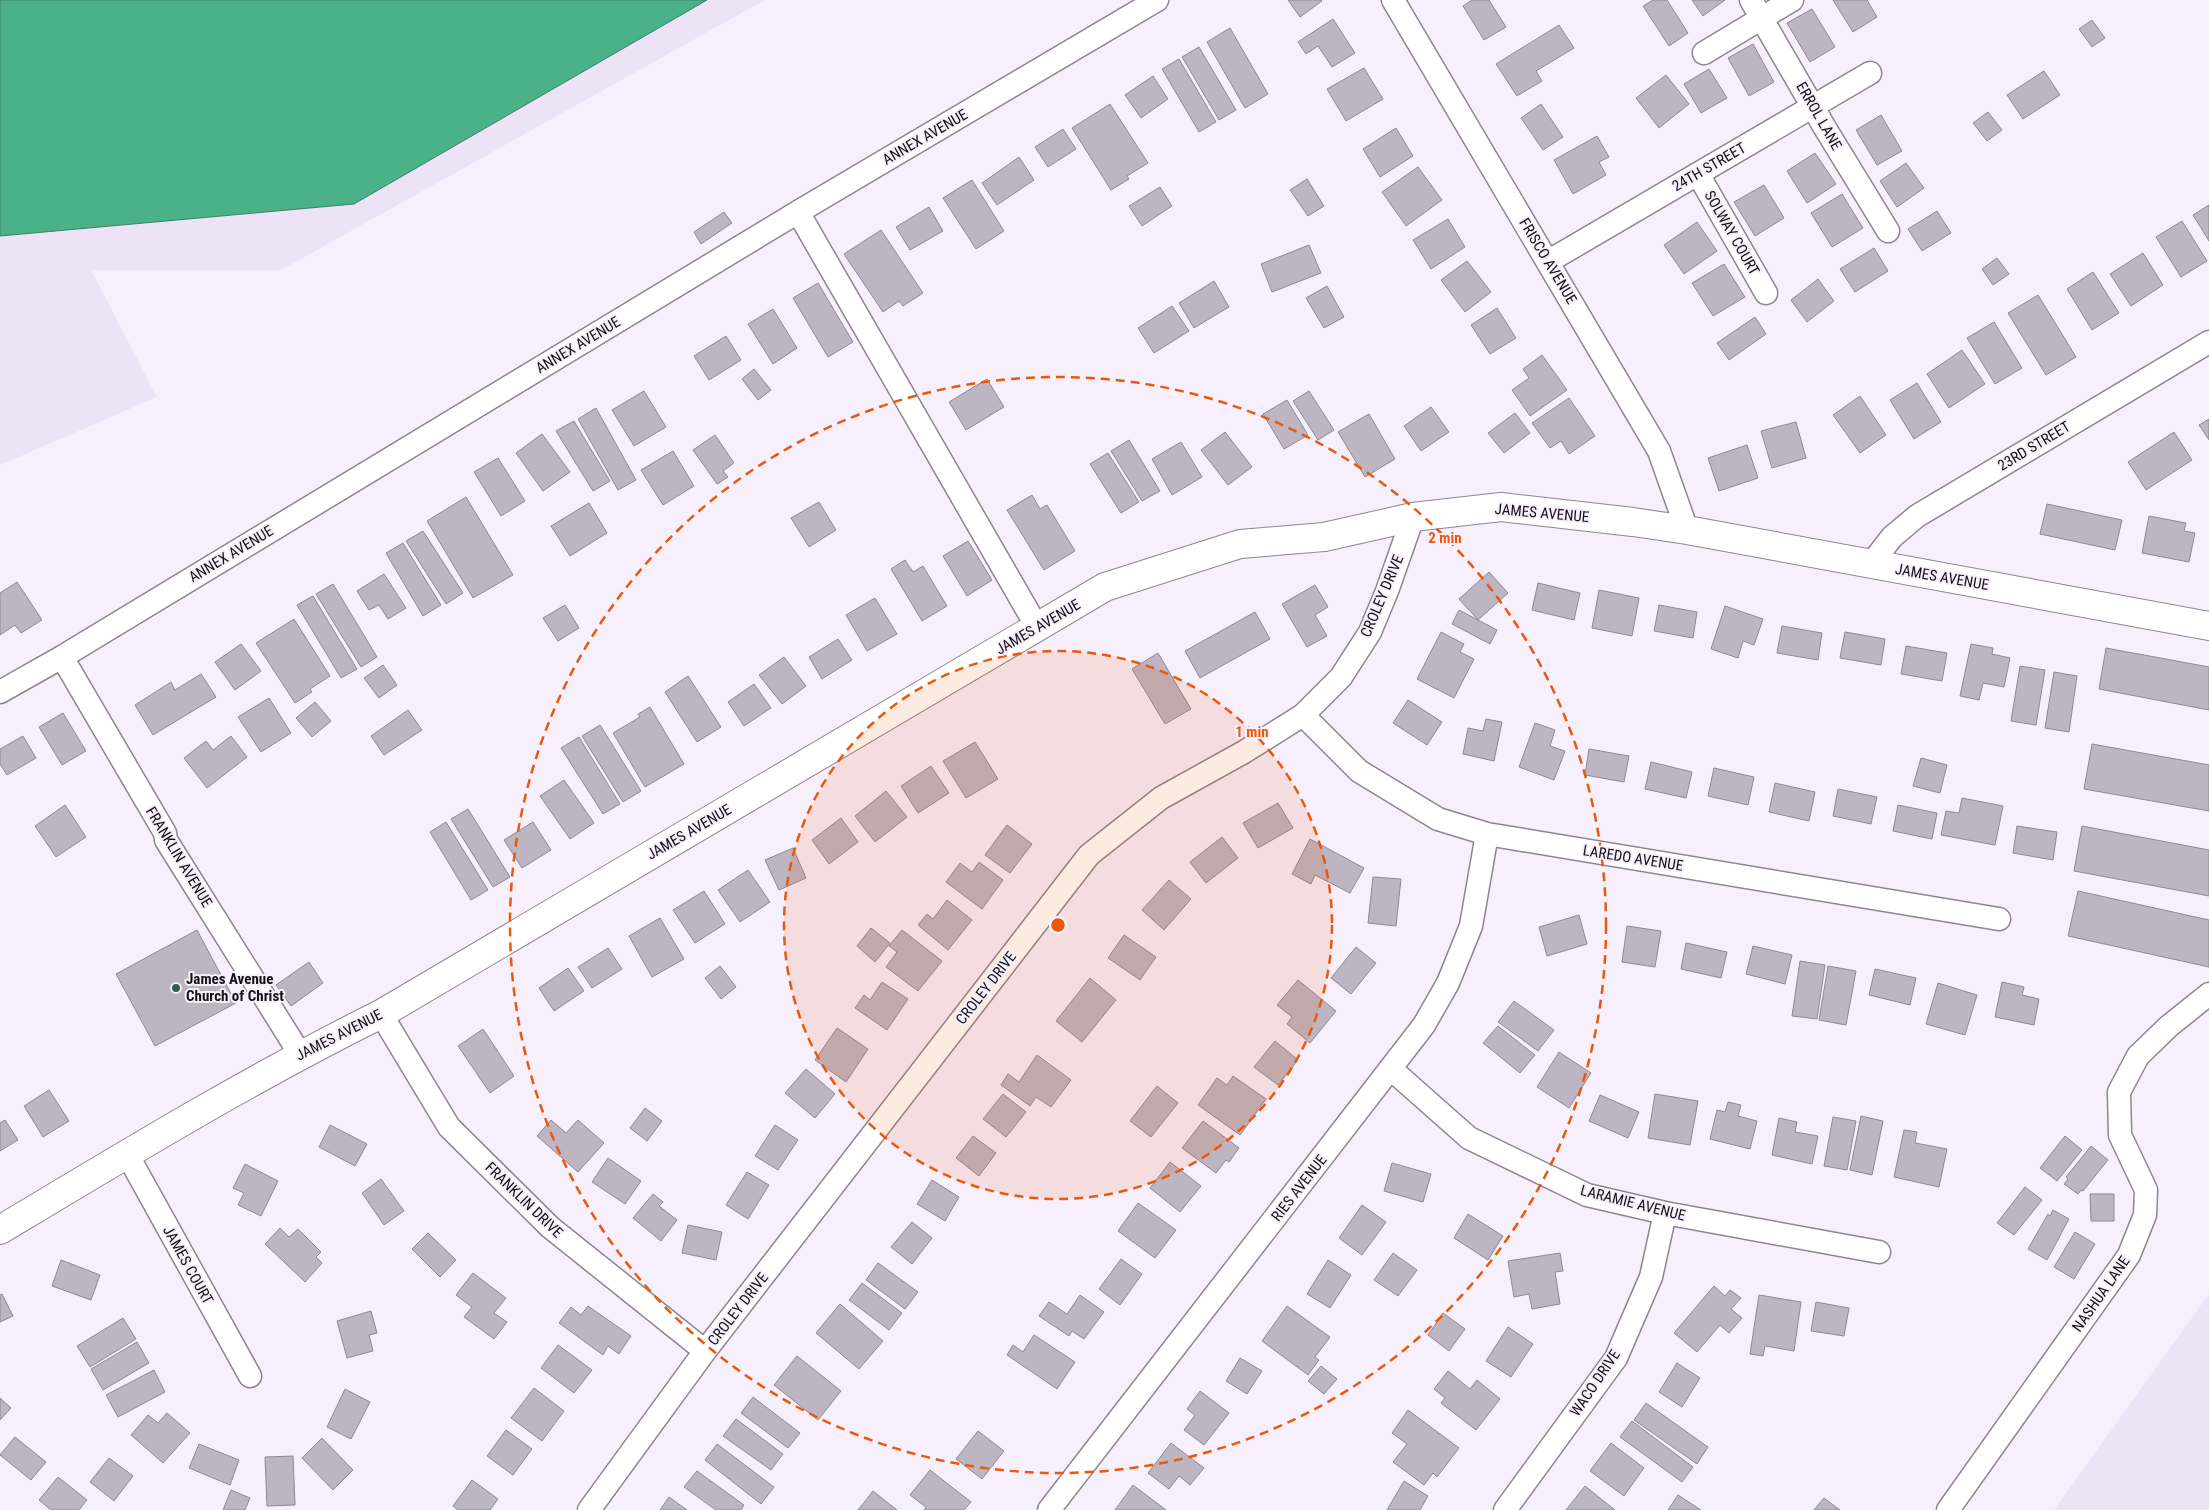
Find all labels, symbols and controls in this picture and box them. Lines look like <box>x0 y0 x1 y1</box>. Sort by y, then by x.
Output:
street label: ERROL LANE <box>1792 79 1846 153</box>
street label: ANNEX AVENUE <box>879 105 971 169</box>
street label: 24TH STREET <box>1669 139 1749 195</box>
street label: SOLWAY COURT <box>1701 188 1763 279</box>
street label: FRISCO AVENUE <box>1515 215 1581 307</box>
street label: ANNEX AVENUE <box>532 313 624 377</box>
street label: 23RD STREET <box>1995 417 2074 475</box>
street label: JAMES AVENUE <box>1494 500 1590 526</box>
street label: ANNEX AVENUE <box>185 522 277 586</box>
text: 2 min <box>1428 529 1462 547</box>
street label: CROLEY DRIVE <box>1357 552 1407 640</box>
street label: JAMES AVENUE <box>1894 560 1990 594</box>
street label: JAMES AVENUE <box>992 596 1084 658</box>
text: 1 min <box>1235 723 1269 741</box>
street label: JAMES AVENUE <box>643 801 735 863</box>
street label: FRANKLIN AVENUE <box>142 804 216 910</box>
street label: LAREDO AVENUE <box>1582 841 1684 875</box>
centre of rings <box>1049 916 1067 934</box>
street label: CROLEY DRIVE <box>952 948 1020 1028</box>
place label: James Avenue Church of Christ <box>186 970 284 1005</box>
marker: James Avenue Church of Christ <box>170 982 182 994</box>
street label: JAMES AVENUE <box>293 1005 385 1065</box>
street label: RIES AVENUE <box>1267 1151 1331 1225</box>
street label: FRANKLIN DRIVE <box>481 1158 567 1242</box>
street label: LARAMIE AVENUE <box>1579 1181 1687 1225</box>
street label: JAMES COURT <box>159 1223 217 1308</box>
street label: NASHUA LANE <box>2068 1253 2134 1335</box>
street label: CROLEY DRIVE <box>704 1269 772 1349</box>
street label: WACO DRIVE <box>1566 1346 1624 1420</box>

